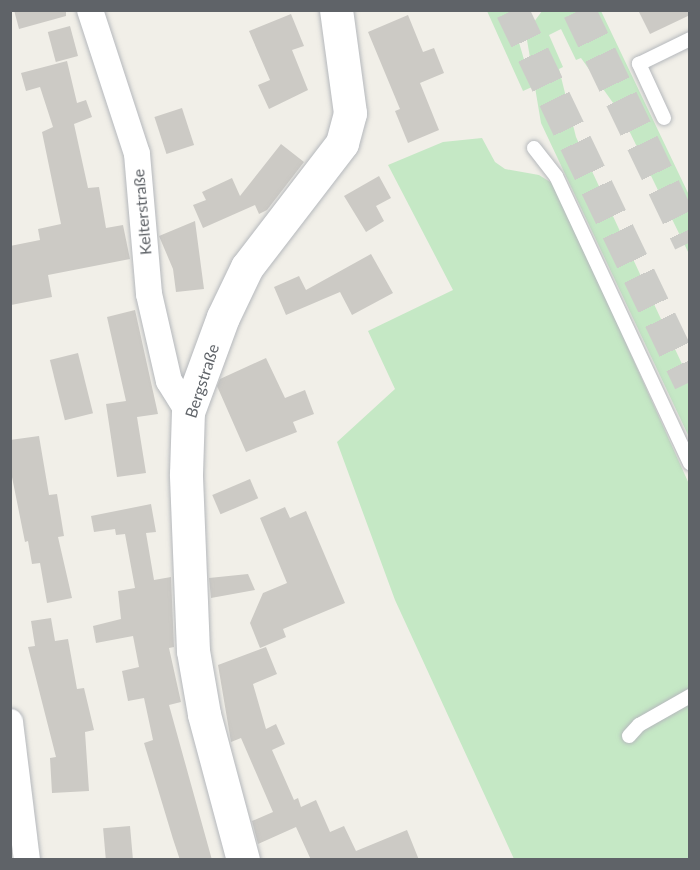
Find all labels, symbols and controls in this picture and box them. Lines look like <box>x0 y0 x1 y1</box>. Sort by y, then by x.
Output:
street label: Kelterstraße <box>129 168 155 256</box>
street label: Bergstraße <box>181 342 223 420</box>

